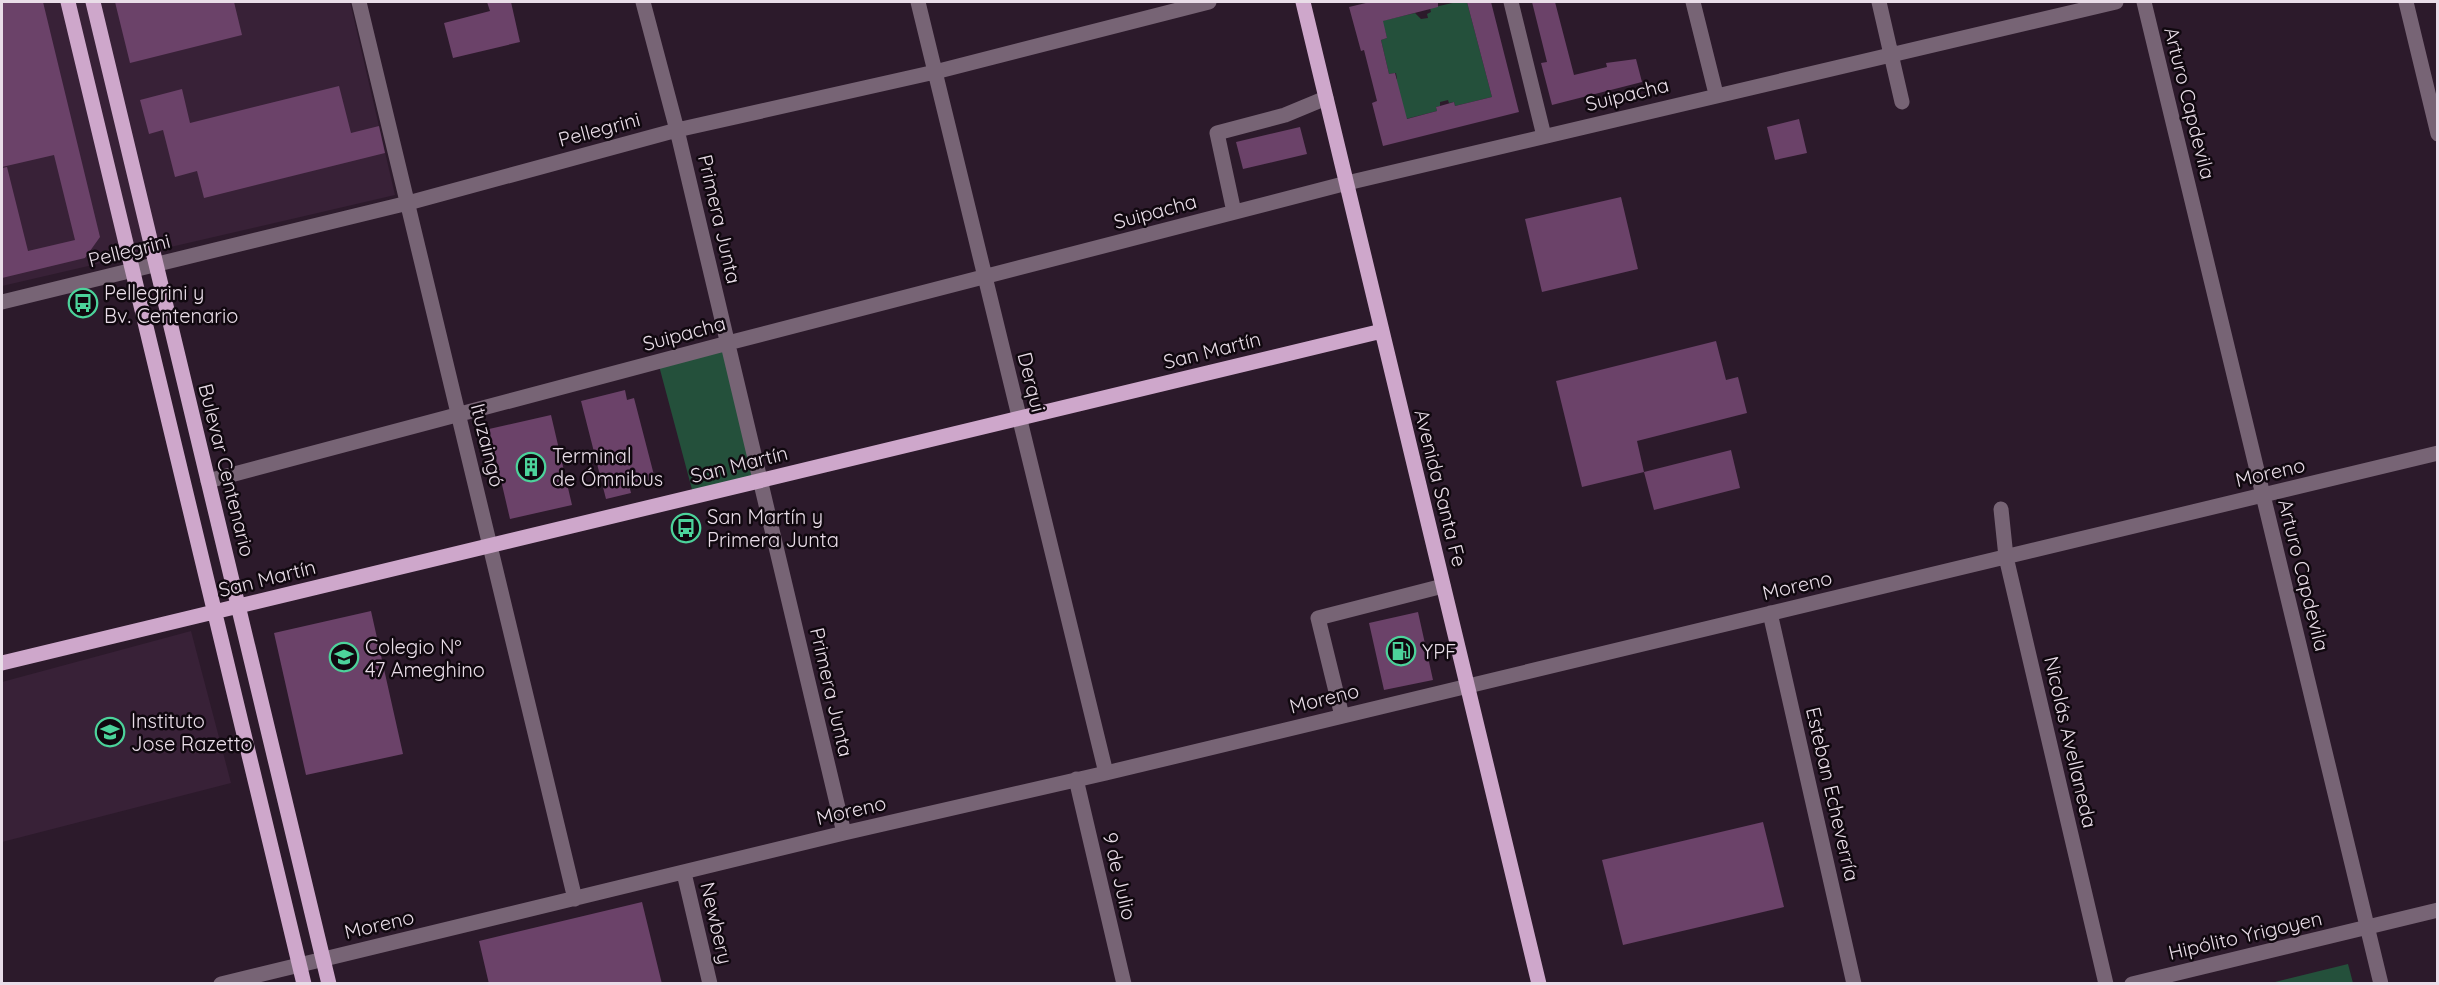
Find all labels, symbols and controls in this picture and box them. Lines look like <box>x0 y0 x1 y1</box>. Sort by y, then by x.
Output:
street label: Arturo Capdevila <box>2159 24 2221 182</box>
street label: Suipacha <box>1583 72 1671 116</box>
street label: Pellegrini <box>555 106 643 152</box>
street label: Primera Junta <box>693 152 747 286</box>
street label: Suipacha <box>1111 188 1199 234</box>
street label: Pellegrini <box>85 228 173 272</box>
place label: Pellegrini y Bv. Centenario <box>104 280 238 328</box>
bus stop icon: Pellegrini y Bv. Centenario <box>67 287 99 319</box>
street label: Suipacha <box>640 310 728 356</box>
street label: San Martín <box>1161 326 1263 374</box>
street label: Derqui <box>1013 349 1051 415</box>
street label: Bulevar Centenario <box>193 381 261 559</box>
street label: Ituzaingó <box>466 401 510 489</box>
street label: Avenida Santa Fe <box>1409 407 1473 569</box>
street label: San Martín <box>688 440 790 488</box>
place label: Terminal de Ómnibus <box>552 443 663 491</box>
building icon: Terminal de Ómnibus <box>515 451 547 483</box>
street label: Moreno <box>2233 452 2307 492</box>
street label: Arturo Capdevila <box>2273 496 2335 654</box>
place label: San Martín y Primera Junta <box>707 504 839 552</box>
bus stop icon: San Martín y Primera Junta <box>670 512 702 544</box>
street label: San Martín <box>216 554 318 602</box>
street label: Moreno <box>1760 565 1834 605</box>
street label: Primera Junta <box>805 625 859 759</box>
place label: Colegio Nº 47 Ameghino <box>365 634 485 682</box>
fuel station icon: YPF <box>1385 635 1417 667</box>
place label: YPF <box>1422 639 1456 664</box>
school or university icon: Colegio Nº 47 Ameghino <box>328 641 360 673</box>
street label: Nicolás Avellaneda <box>2039 654 2103 830</box>
street label: Moreno <box>1287 677 1361 719</box>
street label: Esteban Echeverría <box>1801 705 1865 883</box>
place label: Instituto Jose Razetto <box>131 708 252 756</box>
school or university icon: Instituto Jose Razetto <box>94 716 126 748</box>
street label: Moreno <box>814 790 888 830</box>
street label: 9 de Julio <box>1098 830 1142 922</box>
street label: Newbery <box>695 880 739 966</box>
street label: Moreno <box>342 904 416 944</box>
street label: Hipólito Yrigoyen <box>2166 905 2324 965</box>

